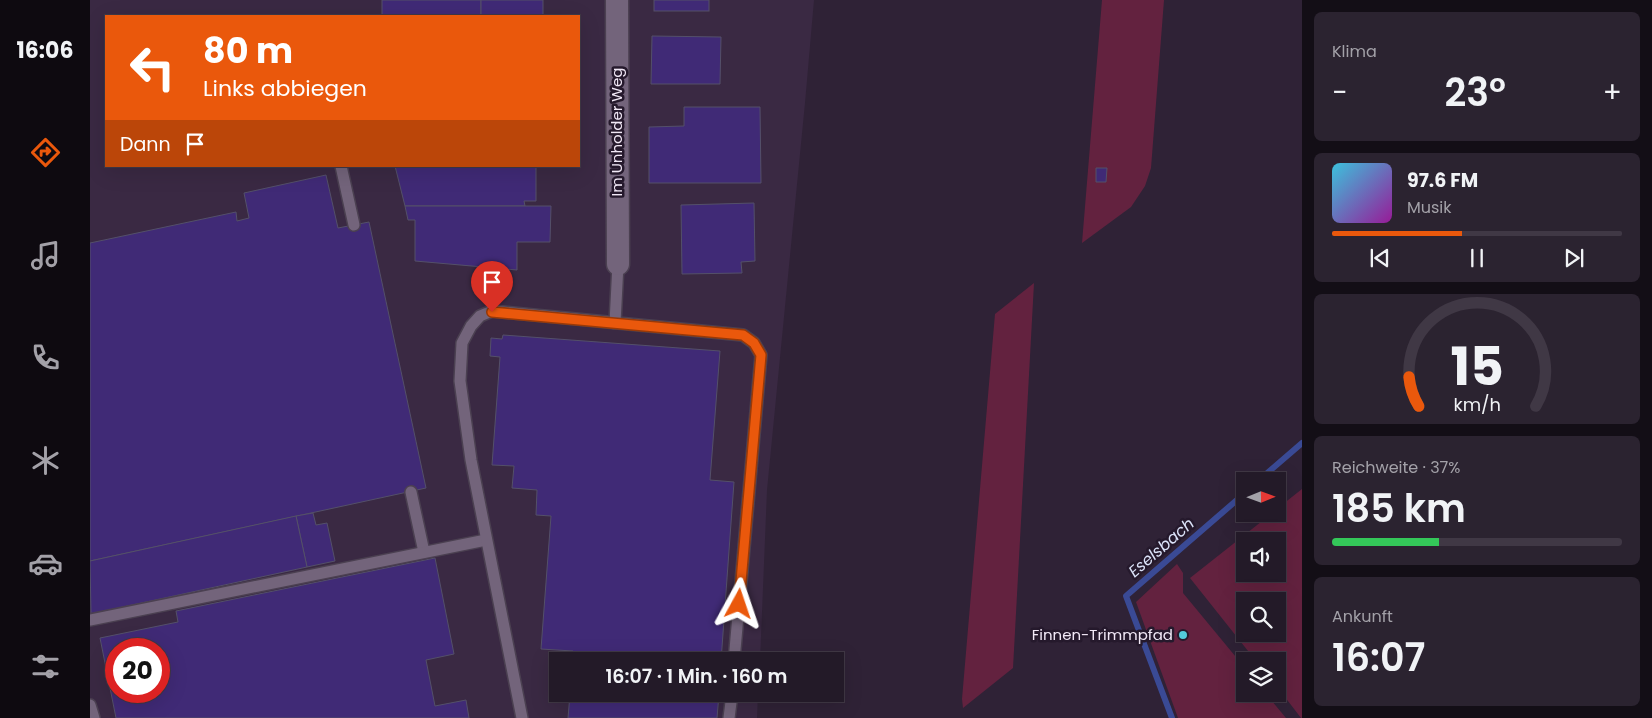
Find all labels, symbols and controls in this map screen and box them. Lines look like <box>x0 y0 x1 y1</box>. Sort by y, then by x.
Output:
text: 80 m <box>203 26 293 75</box>
text: 16:06 <box>17 35 73 66</box>
icon: left <box>120 35 185 100</box>
text: Klima <box>1332 40 1377 63</box>
text: 23° <box>1444 66 1506 119</box>
street label: Im Unholder Weg <box>606 68 627 196</box>
text: Links abbiegen <box>203 73 367 104</box>
text: − <box>1332 73 1347 112</box>
text: + <box>1603 73 1622 112</box>
icon: arrive <box>181 130 209 158</box>
text: Dann <box>120 131 171 158</box>
icon: directions <box>28 135 63 170</box>
text: 97.6 FM <box>1407 167 1478 194</box>
text: Musik <box>1407 196 1452 219</box>
icon: music <box>28 238 63 273</box>
icon: previous <box>1366 244 1394 272</box>
icon: pause <box>1463 244 1491 272</box>
icon: next <box>1560 244 1588 272</box>
pin <box>471 261 513 312</box>
icon: arrive <box>478 268 506 296</box>
text: 15 <box>1450 330 1504 403</box>
icon: phone <box>28 340 63 375</box>
text: km/h <box>1453 392 1501 417</box>
icon: climate <box>28 443 63 478</box>
text: Reichweite · 37% <box>1332 456 1461 479</box>
north arrow <box>1236 472 1286 522</box>
map controls <box>1236 472 1286 702</box>
text: 185 km <box>1332 482 1466 535</box>
water label: Eselsbach <box>1123 512 1199 582</box>
button: sound <box>1236 532 1286 582</box>
icon: car <box>28 546 63 581</box>
position arrow <box>712 577 764 629</box>
button: search <box>1236 592 1286 642</box>
text: Ankunft <box>1332 605 1393 628</box>
place label: Finnen-Trimmpfad <box>1032 624 1173 645</box>
marker: Finnen-Trimmpfad <box>1177 629 1189 641</box>
text: 16:07 <box>1332 631 1425 684</box>
speed limit sign: 20 <box>105 638 170 703</box>
icon: filters <box>28 649 63 684</box>
button: layers <box>1236 652 1286 702</box>
text: 16:07 · 1 Min. · 160 m <box>605 663 788 690</box>

